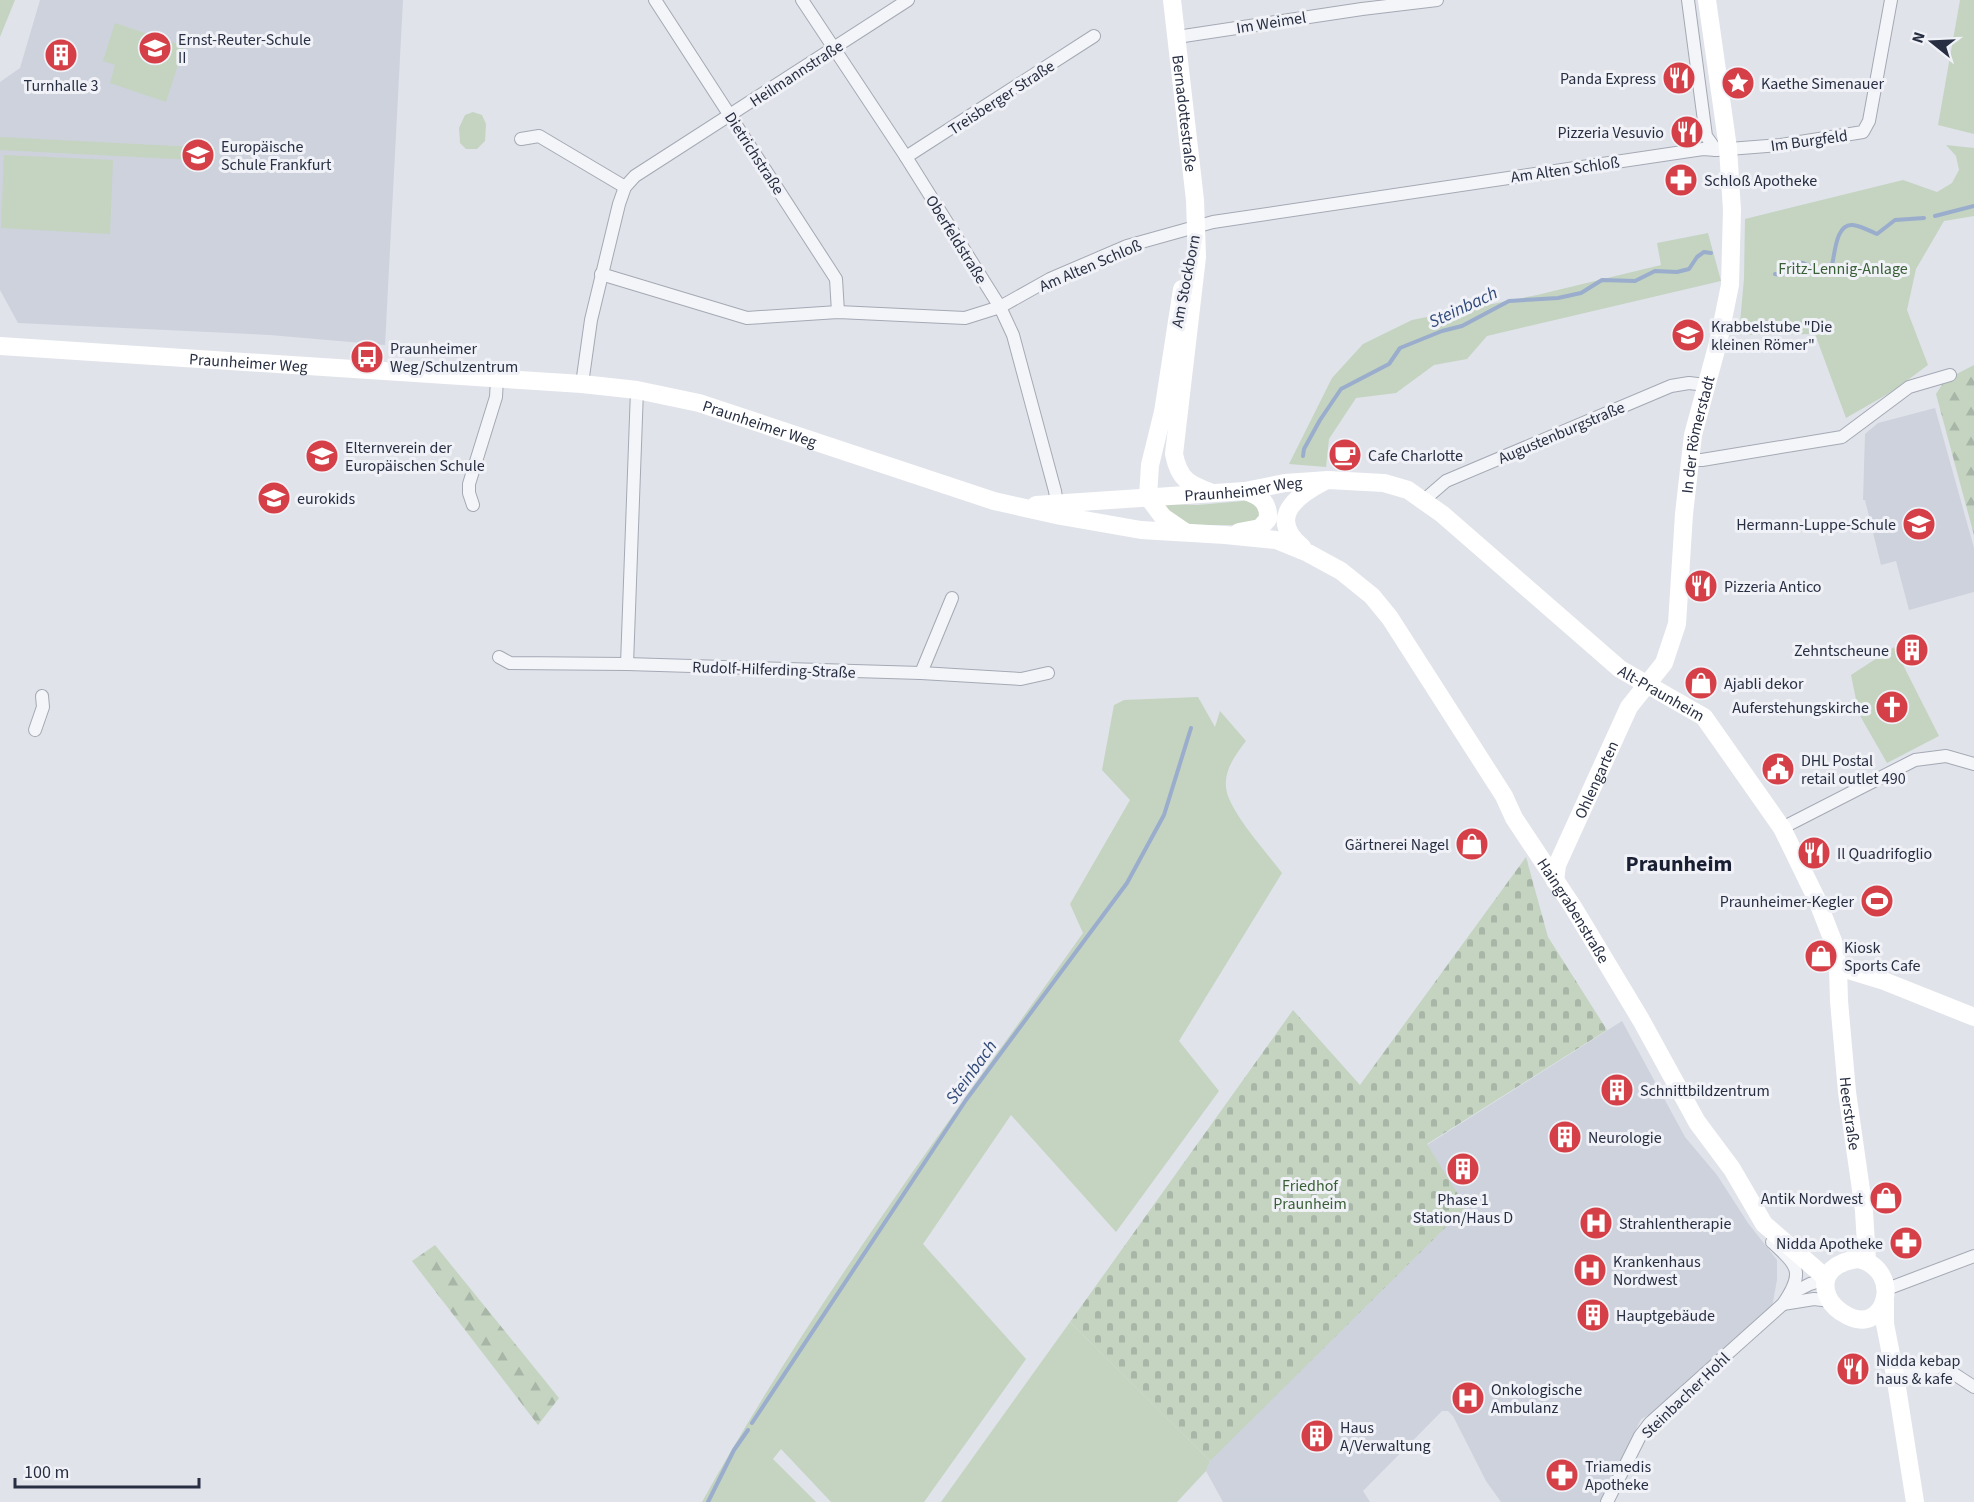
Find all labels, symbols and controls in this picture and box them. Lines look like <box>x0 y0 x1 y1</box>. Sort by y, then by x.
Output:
street label: Im Weimel <box>1235 7 1308 39</box>
north arrow <box>1902 12 1962 72</box>
place label: Ernst-Reuter-Schule II <box>178 29 311 69</box>
text: N <box>1907 29 1931 46</box>
school or university icon: Ernst-Reuter-Schule II <box>137 30 173 66</box>
street label: Heilmannstraße <box>746 35 848 112</box>
building icon: Turnhalle 3 <box>43 37 79 73</box>
street label: Bernadottestraße <box>1166 54 1202 173</box>
street label: Treisberger Straße <box>944 55 1059 140</box>
restaurant icon: Panda Express <box>1661 60 1697 96</box>
place icon: Kaethe Simenauer <box>1720 65 1756 101</box>
place label: Panda Express <box>1560 68 1656 90</box>
place label: Kaethe Simenauer <box>1761 73 1884 95</box>
place label: Turnhalle 3 <box>24 75 98 97</box>
street label: Dietrichstraße <box>719 108 789 199</box>
restaurant icon: Pizzeria Vesuvio <box>1669 114 1705 150</box>
place label: Pizzeria Vesuvio <box>1557 122 1664 144</box>
street label: Im Burgfeld <box>1769 125 1849 157</box>
place label: Europäische Schule Frankfurt <box>221 136 332 176</box>
school or university icon: Europäische Schule Frankfurt <box>180 137 216 173</box>
street label: Am Alten Schloß <box>1509 151 1621 189</box>
pharmacy icon: Schloß Apotheke <box>1663 162 1699 198</box>
place label: Schloß Apotheke <box>1704 170 1817 192</box>
street label: Oberfeldstraße <box>920 191 992 288</box>
street label: Am Stockborn <box>1166 233 1206 330</box>
street label: Am Alten Schloß <box>1036 234 1145 297</box>
park label: Fritz-Lennig-Anlage <box>1778 258 1908 280</box>
water label: Steinbach <box>1425 281 1502 334</box>
place label: Krabbelstube "Die kleinen Römer" <box>1711 316 1832 356</box>
school or university icon: Krabbelstube "Die kleinen Römer" <box>1670 317 1706 353</box>
place label: Praunheimer Weg/Schulzentrum <box>390 338 518 378</box>
bus stop icon: Praunheimer Weg/Schulzentrum <box>349 339 385 375</box>
street label: Praunheimer Weg <box>188 348 308 378</box>
street label: In der Römerstadt <box>1676 373 1721 495</box>
street label: Praunheimer Weg <box>700 395 819 453</box>
street label: Augustenburgstraße <box>1495 396 1628 470</box>
place label: Elternverein der Europäischen Schule <box>345 437 485 477</box>
cafe icon: Cafe Charlotte <box>1327 437 1363 473</box>
school or university icon: Elternverein der Europäischen Schule <box>304 438 340 474</box>
place label: Cafe Charlotte <box>1368 445 1463 467</box>
street label: Praunheimer Weg <box>1184 472 1303 507</box>
school or university icon: eurokids <box>256 480 292 516</box>
place label: eurokids <box>297 488 355 510</box>
school or university icon: Hermann-Luppe-Schule <box>1901 506 1937 542</box>
place label: Hermann-Luppe-Schule <box>1736 514 1896 536</box>
restaurant icon: Pizzeria Antico <box>1683 568 1719 604</box>
place label: Pizzeria Antico <box>1724 576 1822 598</box>
building icon: Zehntscheune <box>1894 632 1930 668</box>
place label: Zehntscheune <box>1794 640 1889 662</box>
street label: Rudolf-Hilferding-Straße <box>692 656 856 684</box>
street label: Alt-Praunheim <box>1614 660 1708 727</box>
shop icon: Ajabli dekor <box>1683 665 1719 701</box>
place label: Ajabli dekor <box>1724 673 1804 695</box>
church icon: Auferstehungskirche <box>1874 689 1910 725</box>
place label: Auferstehungskirche <box>1732 697 1869 719</box>
street label: Ohlengarten <box>1570 737 1624 823</box>
place label: DHL Postal retail outlet 490 <box>1801 750 1906 790</box>
public building icon: DHL Postal retail outlet 490 <box>1760 751 1796 787</box>
shop icon: Gärtnerei Nagel <box>1454 826 1490 862</box>
place label: Gärtnerei Nagel <box>1345 834 1449 856</box>
restaurant icon: Il Quadrifoglio <box>1796 835 1832 871</box>
place label: Il Quadrifoglio <box>1837 843 1932 865</box>
district label: Praunheim <box>1626 848 1732 880</box>
street label: Haingrabenstraße <box>1532 854 1614 968</box>
sports icon: Praunheimer-Kegler <box>1859 883 1895 919</box>
place label: Praunheimer-Kegler <box>1720 891 1854 913</box>
place label: Kiosk Sports Cafe <box>1844 937 1921 977</box>
shop icon: Kiosk Sports Cafe <box>1803 938 1839 974</box>
water label: Steinbach <box>940 1035 1003 1109</box>
building icon: Schnittbildzentrum <box>1599 1072 1635 1108</box>
street label: Heerstraße <box>1834 1076 1865 1152</box>
place label: Schnittbildzentrum <box>1640 1080 1770 1102</box>
building icon: Neurologie <box>1547 1119 1583 1155</box>
place label: Neurologie <box>1588 1127 1662 1149</box>
building icon: Phase 1 Station/Haus D <box>1445 1151 1481 1187</box>
park label: Friedhof Praunheim <box>1273 1175 1347 1215</box>
shop icon: Antik Nordwest <box>1868 1180 1904 1216</box>
place label: Antik Nordwest <box>1761 1188 1864 1210</box>
place label: Phase 1 Station/Haus D <box>1413 1189 1513 1229</box>
hospital icon: Strahlentherapie <box>1578 1205 1614 1241</box>
place label: Strahlentherapie <box>1619 1213 1731 1235</box>
pharmacy icon: Nidda Apotheke <box>1888 1225 1924 1261</box>
place label: Nidda Apotheke <box>1776 1233 1883 1255</box>
place label: Krankenhaus Nordwest <box>1613 1251 1701 1291</box>
hospital icon: Krankenhaus Nordwest <box>1572 1252 1608 1288</box>
building icon: Hauptgebäude <box>1575 1297 1611 1333</box>
place label: Hauptgebäude <box>1616 1305 1715 1327</box>
street label: Steinbacher Hohl <box>1637 1348 1735 1444</box>
place label: Nidda kebap haus & kafe <box>1876 1350 1961 1390</box>
restaurant icon: Nidda kebap haus & kafe <box>1835 1351 1871 1387</box>
place label: Onkologische Ambulanz <box>1491 1379 1582 1419</box>
hospital icon: Onkologische Ambulanz <box>1450 1380 1486 1416</box>
place label: Haus A/Verwaltung <box>1340 1417 1431 1457</box>
building icon: Haus A/Verwaltung <box>1299 1418 1335 1454</box>
scale bar <box>15 1451 200 1489</box>
place label: Triamedis Apotheke <box>1585 1456 1651 1496</box>
pharmacy icon: Triamedis Apotheke <box>1544 1457 1580 1493</box>
text: 100 m <box>24 1460 69 1485</box>

